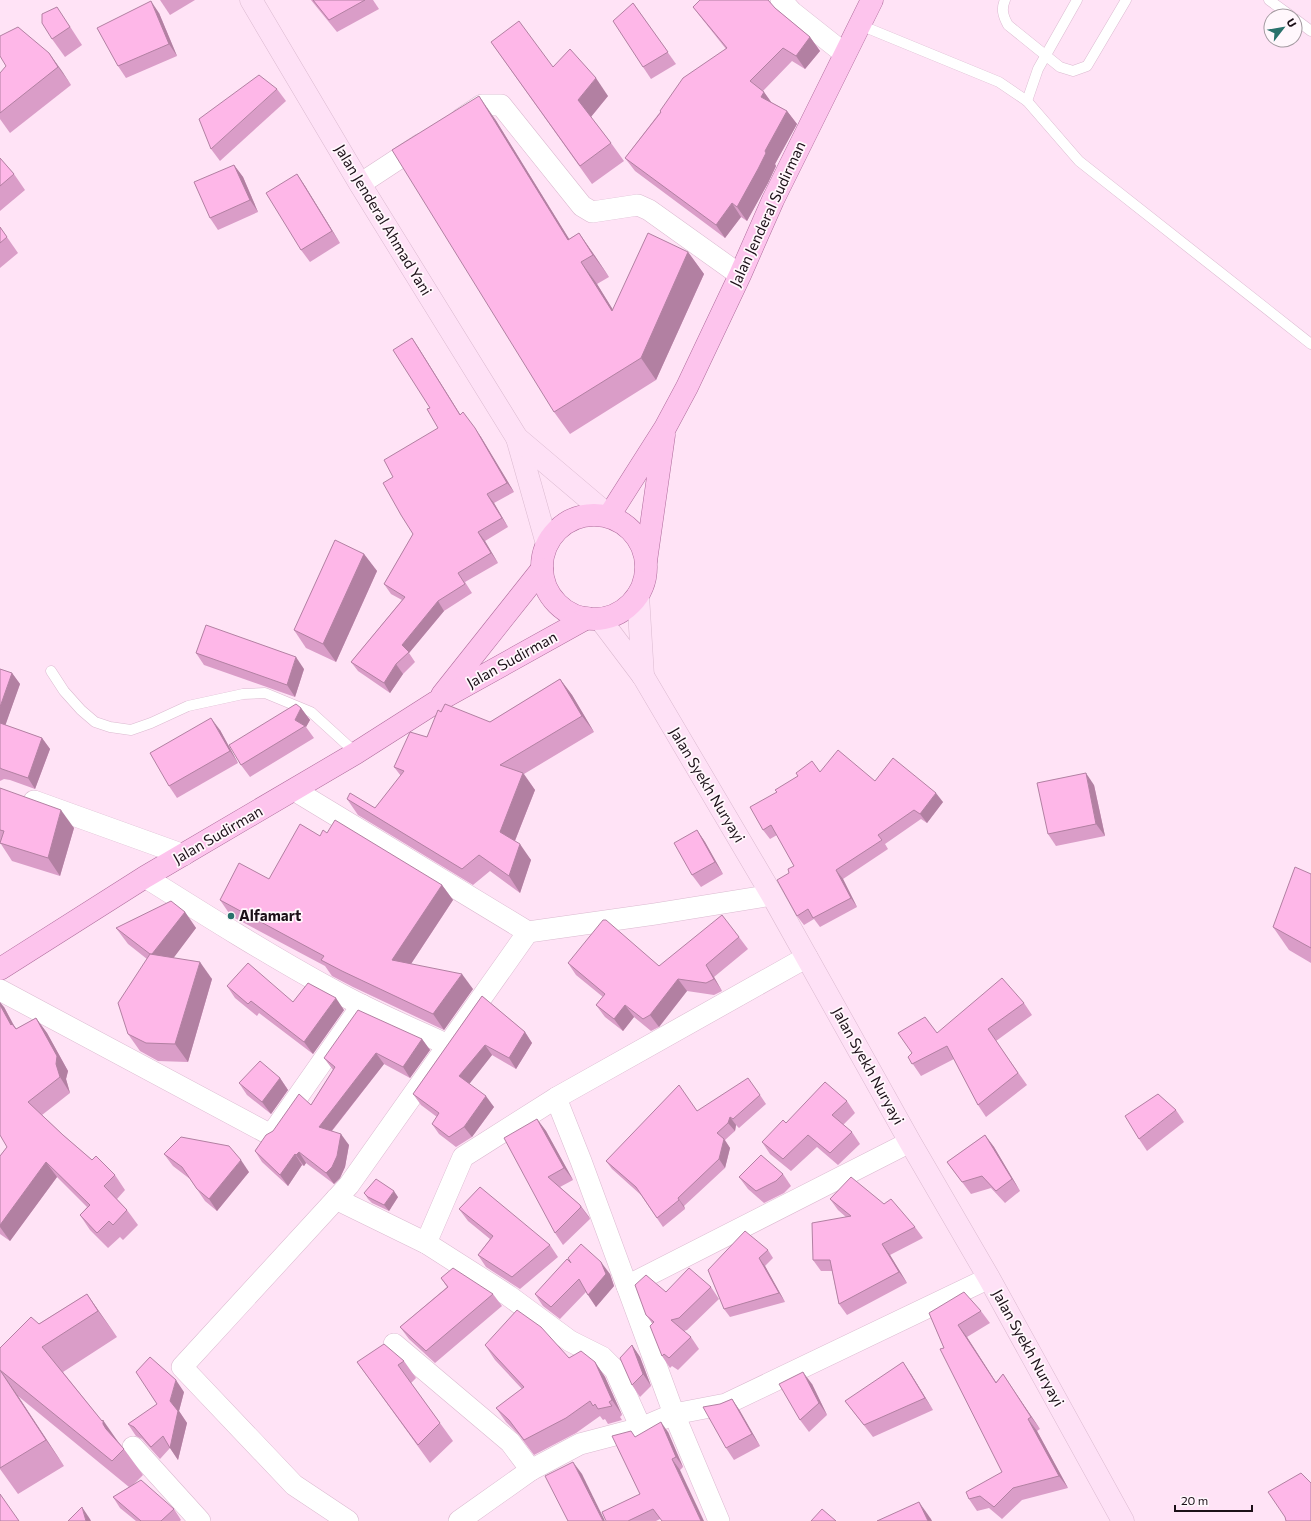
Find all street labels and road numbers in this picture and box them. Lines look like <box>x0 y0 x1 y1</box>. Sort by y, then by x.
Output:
street label: Jalan Jenderal Sudirman <box>725 138 809 289</box>
street label: Jalan Jenderal Ahmad Yani <box>332 141 436 298</box>
street label: Jalan Sudirman <box>463 627 560 691</box>
street label: Jalan Syekh Nuryayi <box>666 724 749 845</box>
street label: Jalan Sudirman <box>169 801 266 867</box>
street label: Jalan Syekh Nuryayi <box>829 1004 909 1127</box>
street label: Jalan Syekh Nuryayi <box>989 1286 1069 1409</box>

